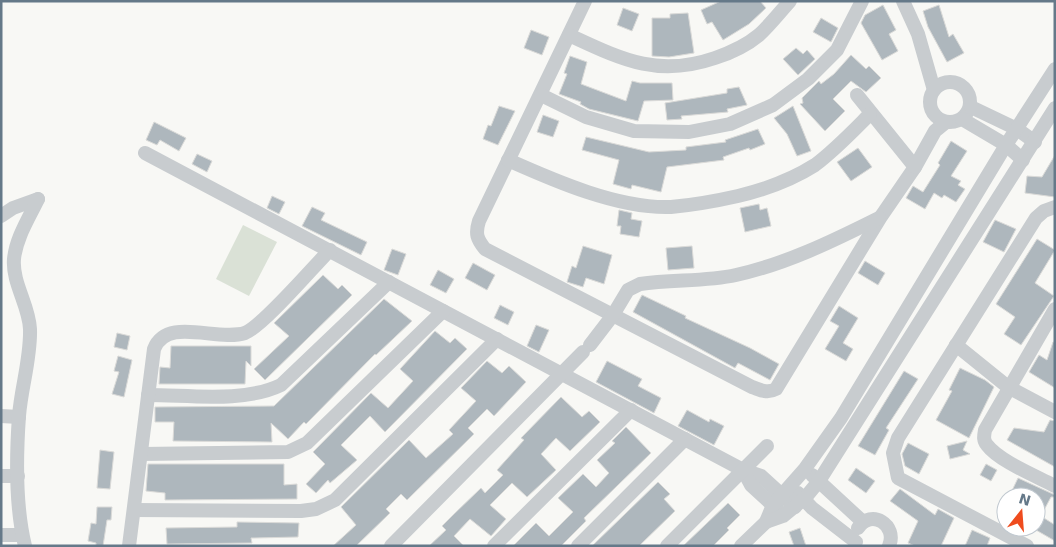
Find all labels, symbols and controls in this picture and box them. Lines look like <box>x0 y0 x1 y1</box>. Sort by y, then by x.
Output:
north arrow <box>996 487 1046 537</box>
text: N <box>1017 490 1033 509</box>

